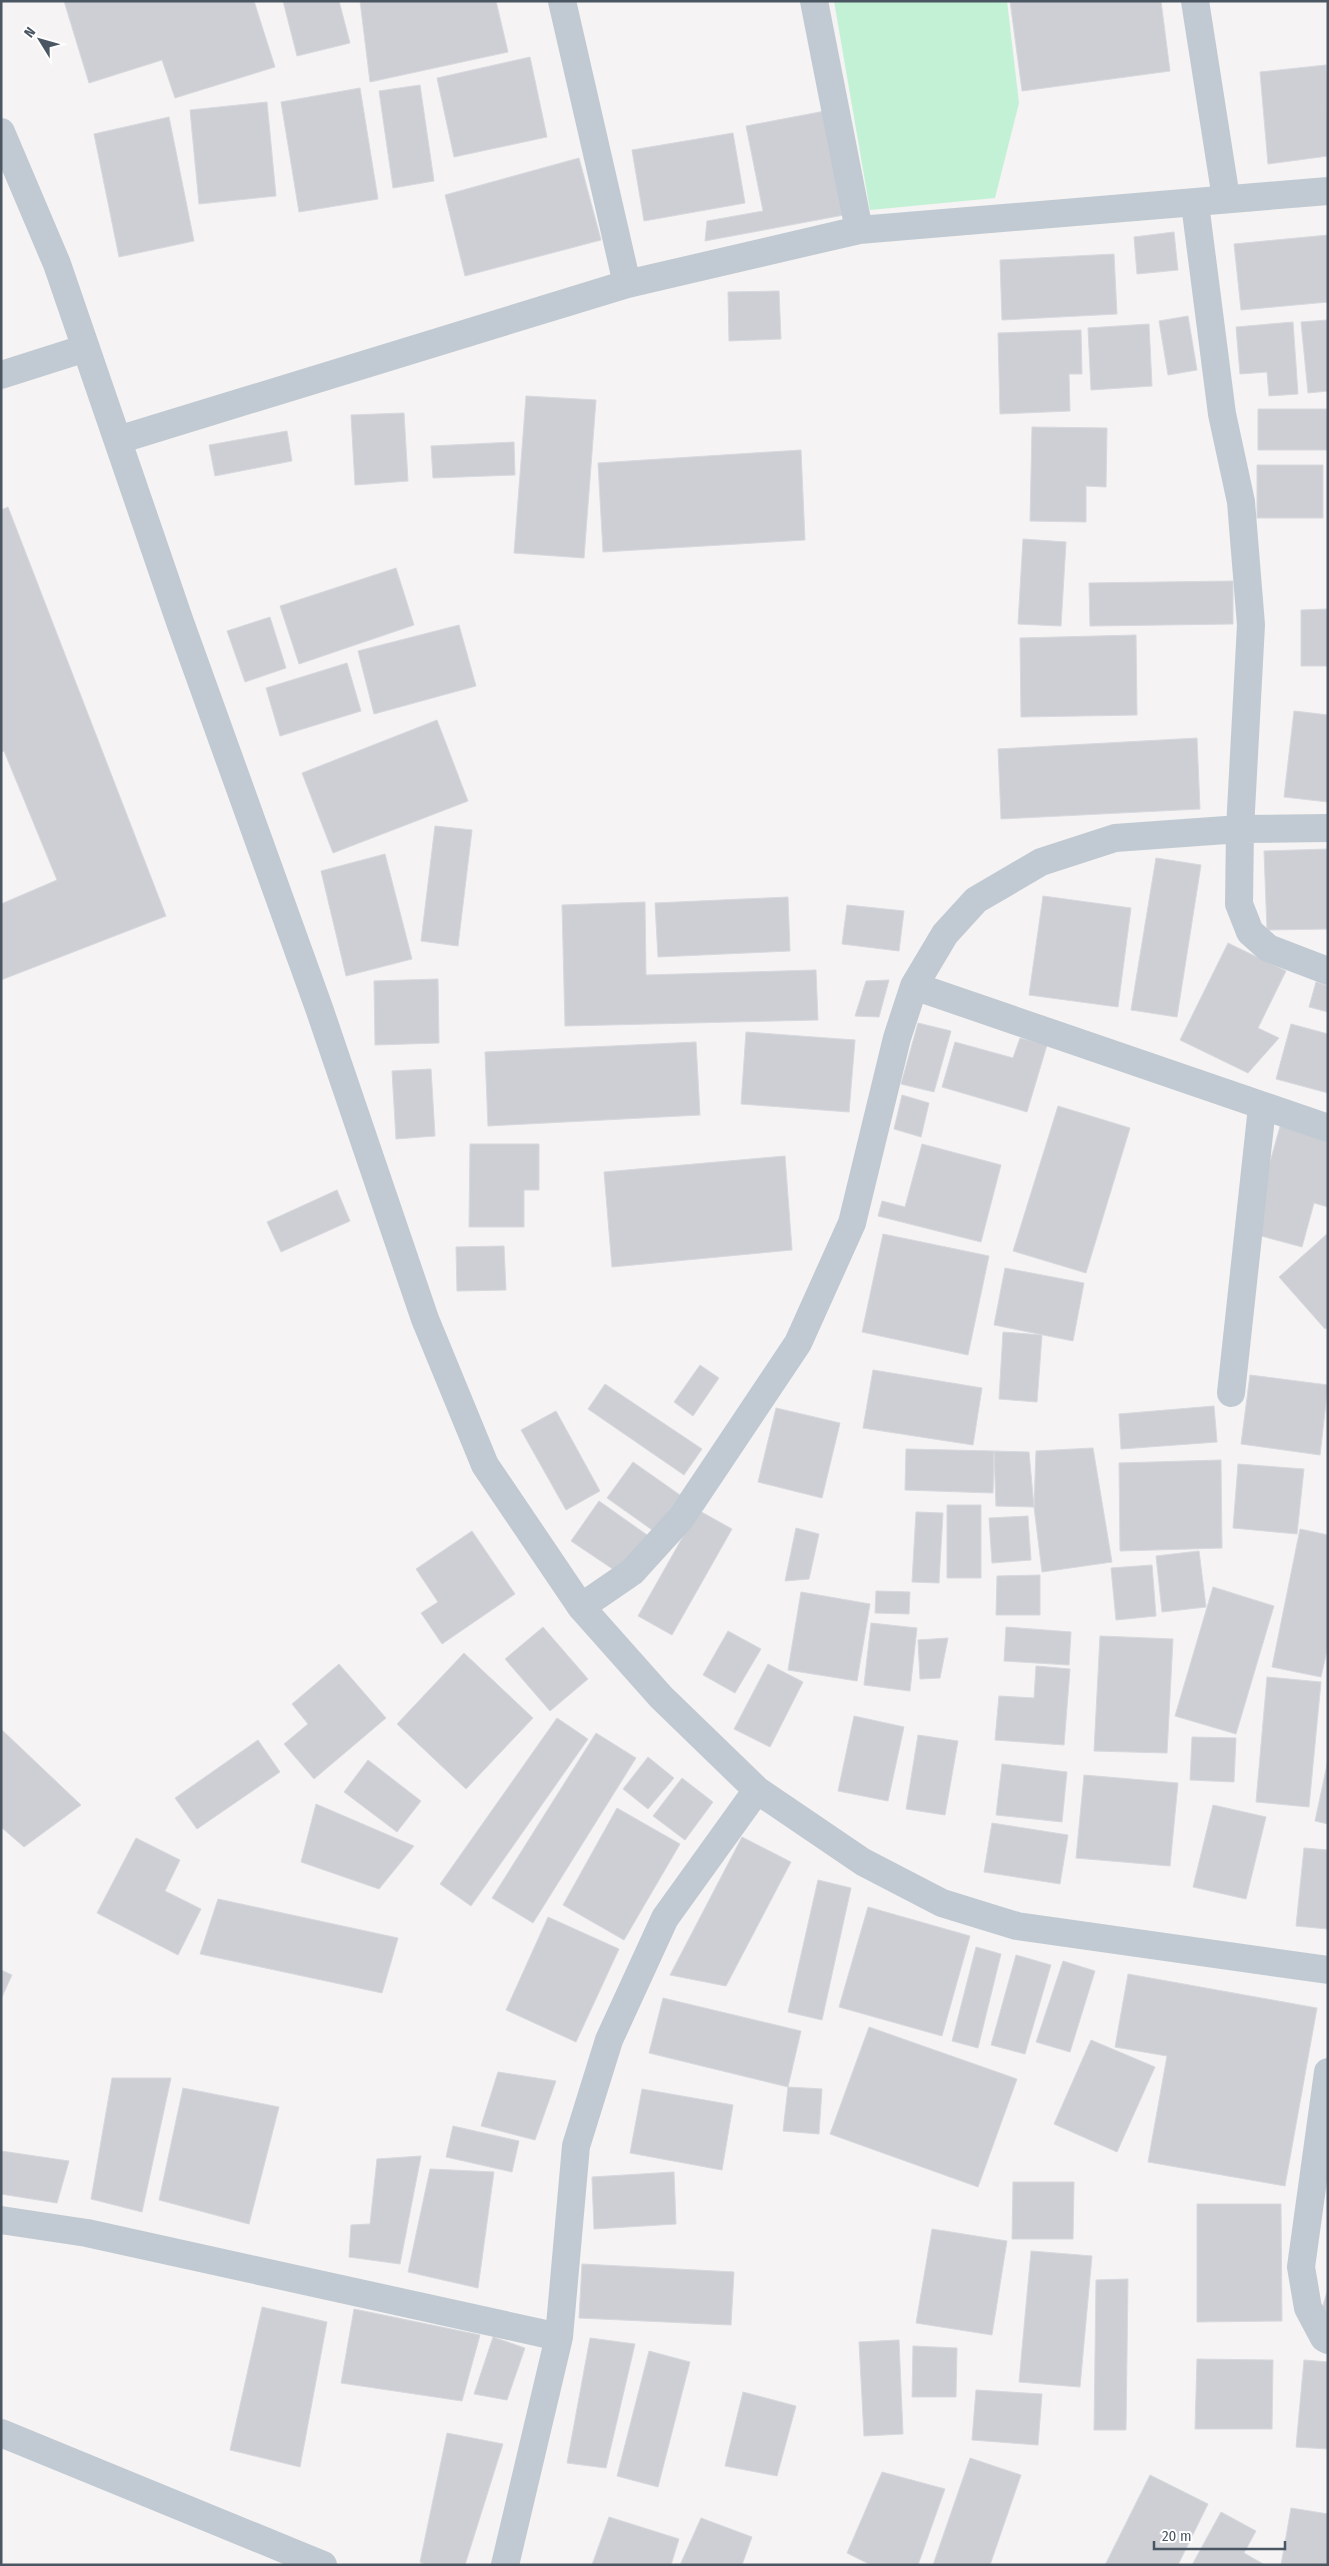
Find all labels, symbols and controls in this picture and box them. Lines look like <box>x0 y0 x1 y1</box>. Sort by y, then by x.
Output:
north arrow <box>15 15 65 65</box>
text: N <box>21 24 39 41</box>
scale bar <box>1154 2518 1285 2550</box>
text: 20 m <box>1162 2527 1192 2545</box>

